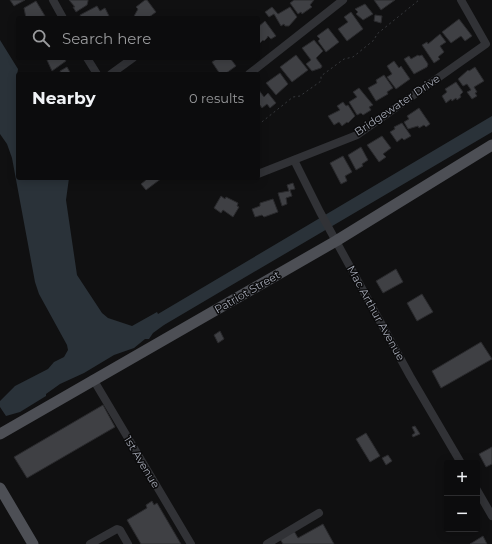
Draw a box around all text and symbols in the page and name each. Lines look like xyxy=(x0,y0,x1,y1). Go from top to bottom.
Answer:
search box xyxy=(16,16,260,60)
icon: search xyxy=(30,27,52,49)
text: Search here xyxy=(62,29,151,48)
street label: Bridgewater Drive xyxy=(352,71,443,139)
text: Nearby xyxy=(32,88,96,108)
text: 0 results xyxy=(189,90,244,106)
street label: Mac Arthur Avenue xyxy=(344,263,408,363)
street label: Patriot Street xyxy=(212,267,283,316)
street label: 1st Avenue xyxy=(121,433,163,491)
map controls xyxy=(444,460,480,532)
button: + xyxy=(444,460,480,496)
button: − xyxy=(444,496,480,532)

